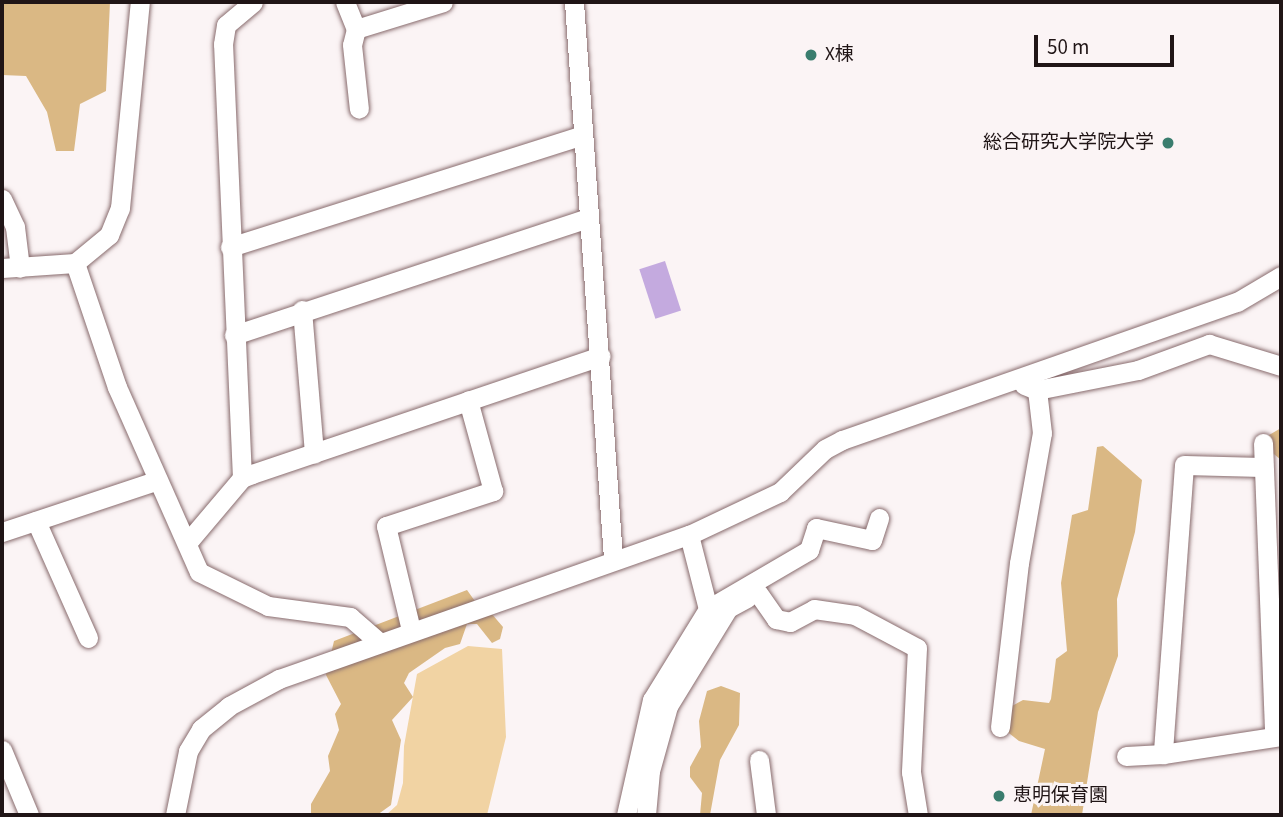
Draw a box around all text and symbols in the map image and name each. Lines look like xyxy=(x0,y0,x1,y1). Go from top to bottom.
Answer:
scale bar xyxy=(1038,21,1178,65)
text: 50 m xyxy=(1047,32,1089,62)
place label: X棟 xyxy=(825,44,854,66)
marker: X棟 xyxy=(803,47,819,63)
place label: 総合研究大学院大学 xyxy=(983,132,1154,154)
marker: 総合研究大学院大学 xyxy=(1160,135,1176,151)
place label: 恵明保育園 xyxy=(1013,785,1108,807)
marker: 恵明保育園 xyxy=(991,788,1007,804)

